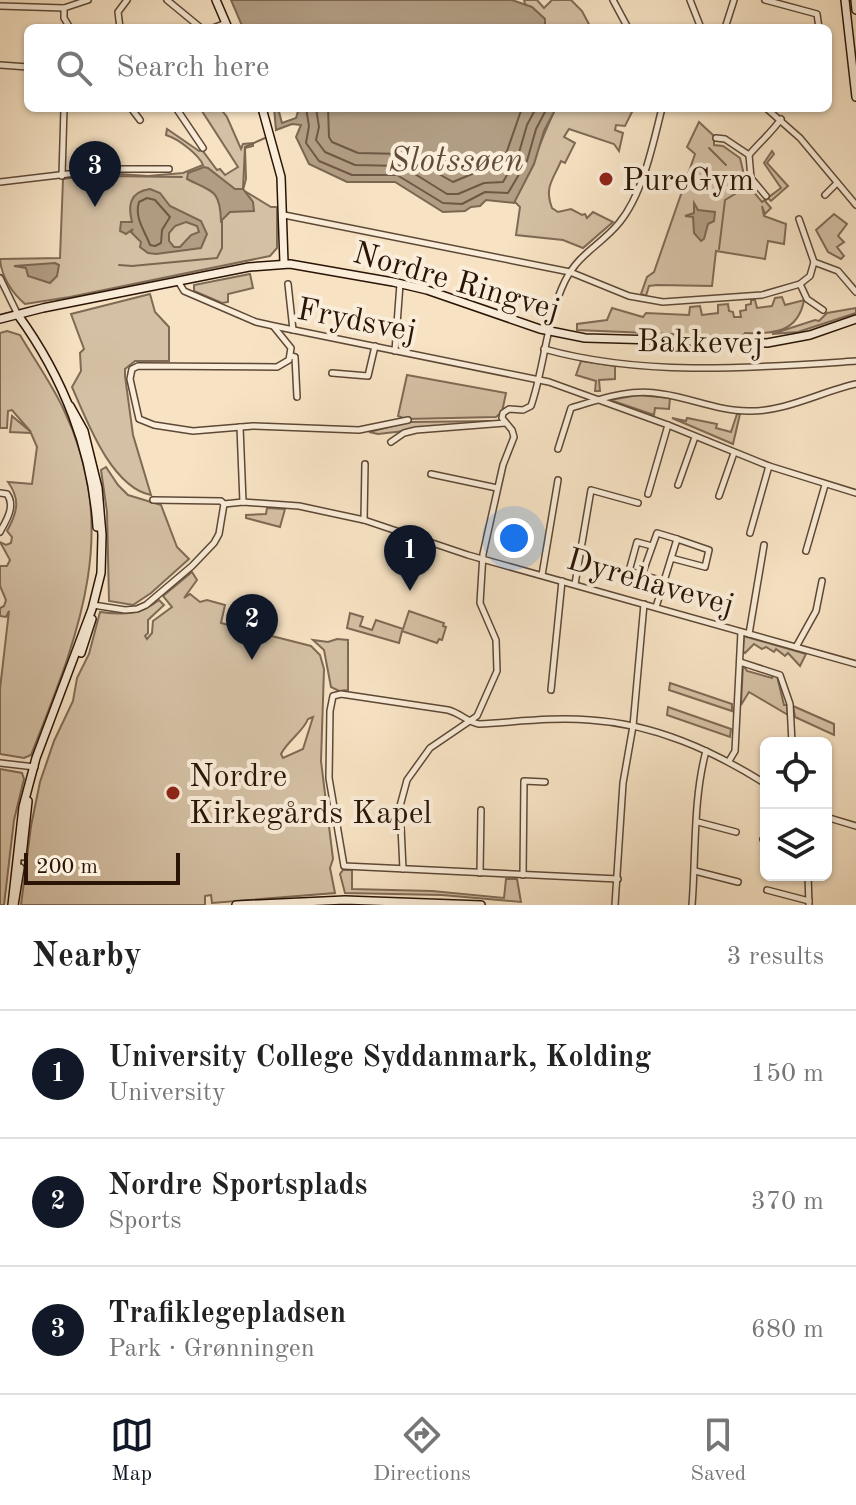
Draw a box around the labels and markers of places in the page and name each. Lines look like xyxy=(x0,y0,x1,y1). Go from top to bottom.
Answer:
pin: 3 xyxy=(69,141,121,207)
place label: PureGym xyxy=(622,166,754,198)
marker: PureGym xyxy=(597,170,615,188)
pin: 1 xyxy=(384,525,436,591)
pin: 2 xyxy=(226,594,278,660)
place label: Nordre Kirkegårds Kapel xyxy=(189,762,432,831)
marker: Nordre Kirkegårds Kapel xyxy=(164,784,182,802)

